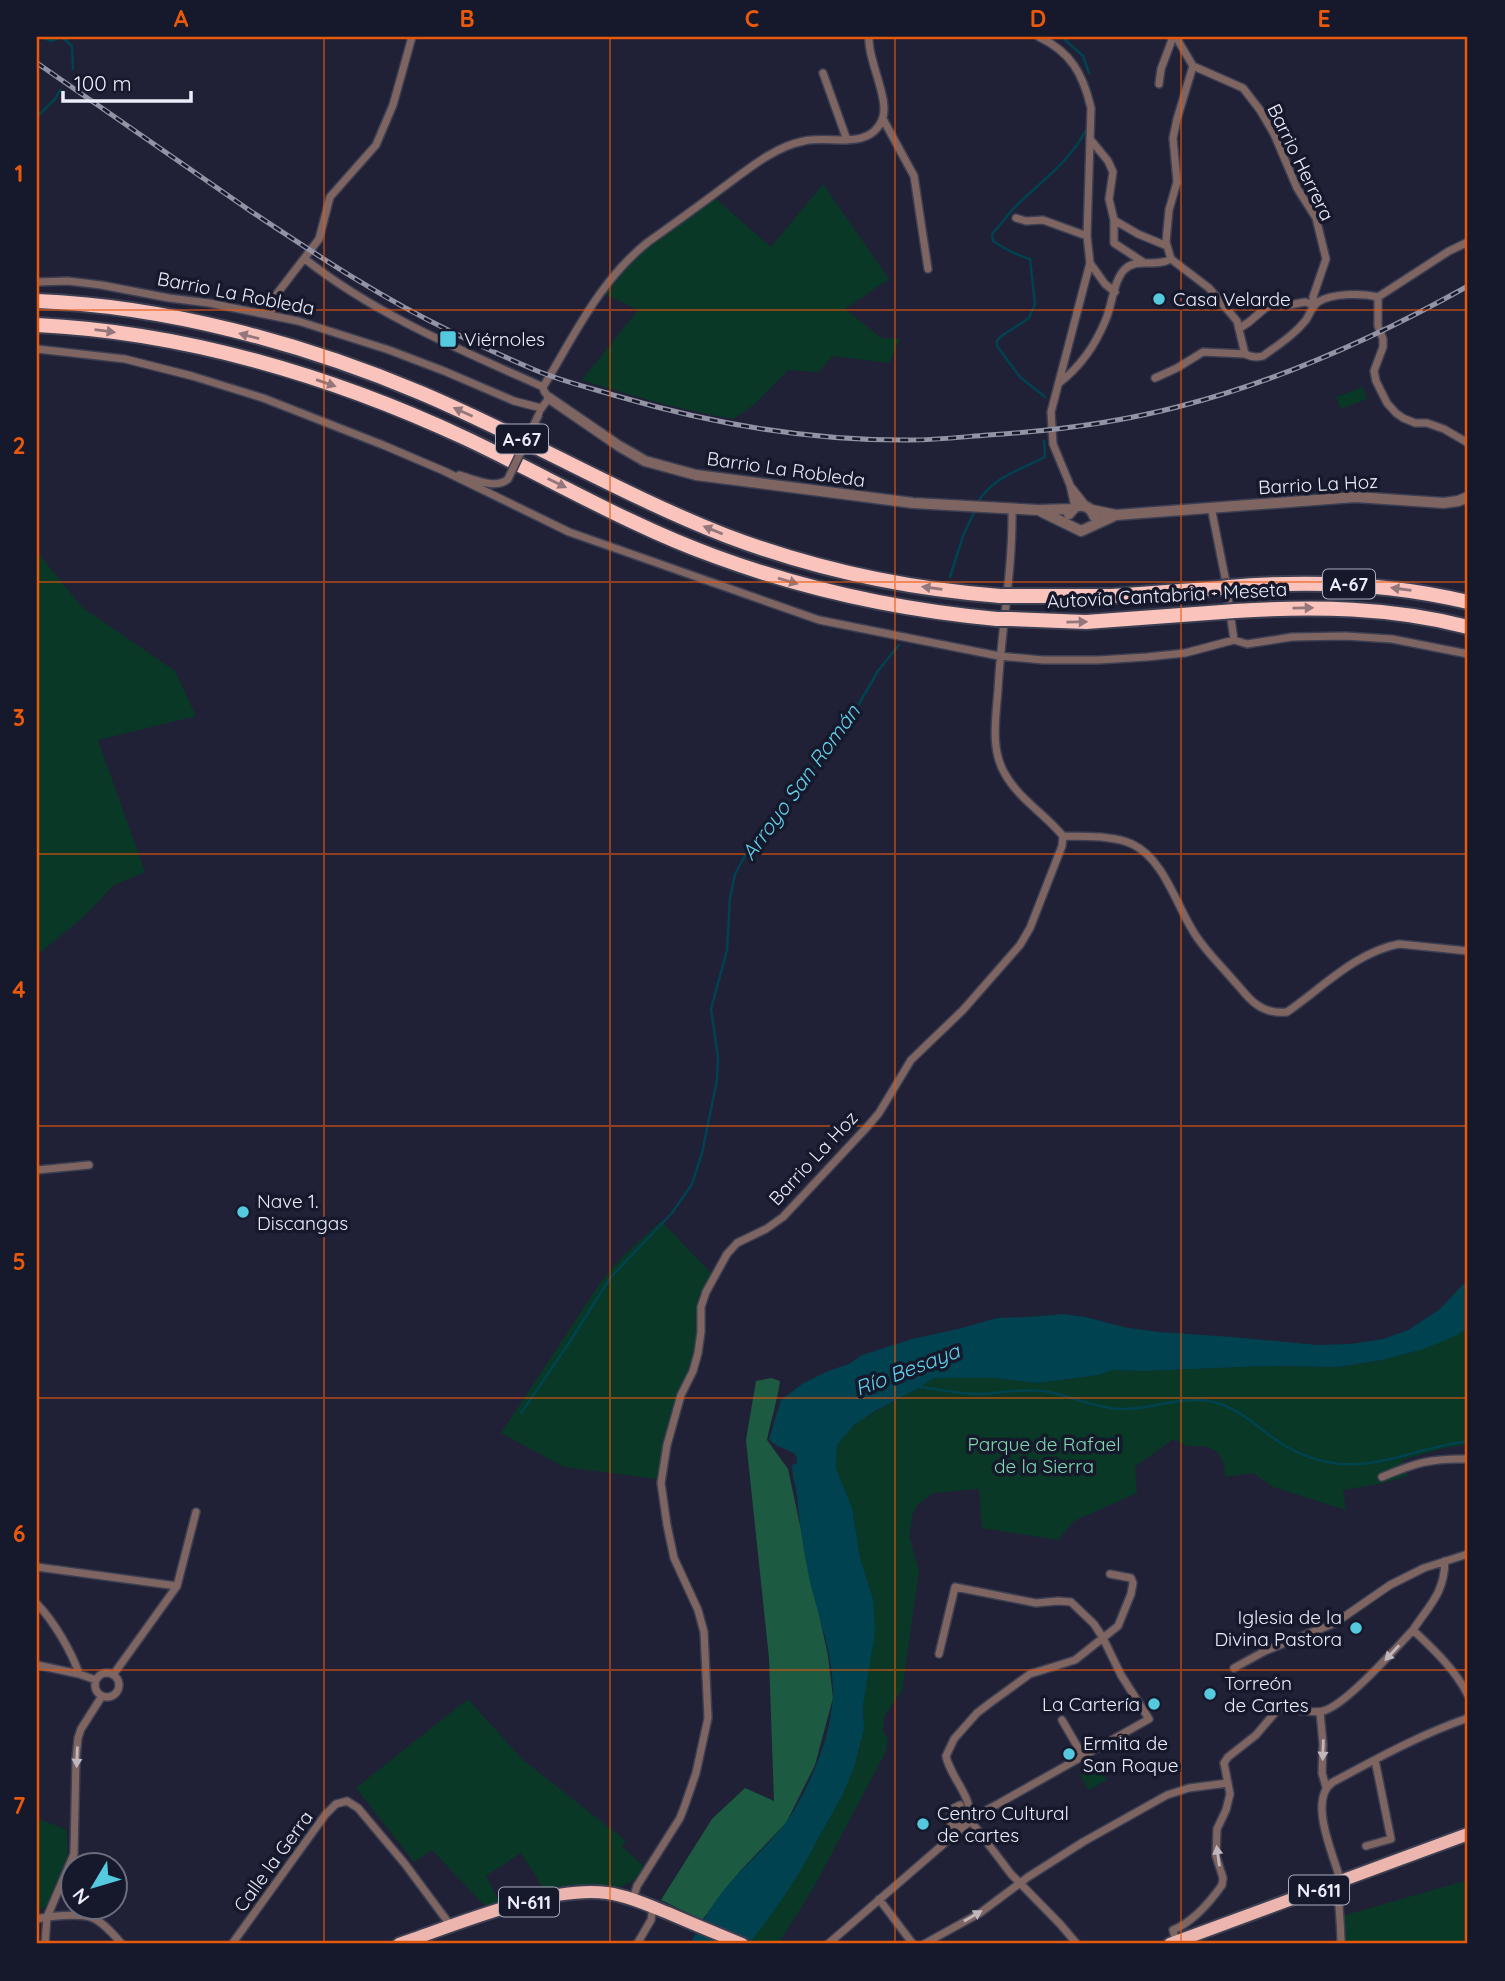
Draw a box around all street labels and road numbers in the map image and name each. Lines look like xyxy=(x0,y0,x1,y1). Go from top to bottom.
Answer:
street label: Barrio Herrera xyxy=(1262,100,1340,224)
street label: Barrio La Robleda xyxy=(155,266,317,320)
road number: A-67 xyxy=(496,424,548,454)
street label: Barrio La Robleda xyxy=(705,446,867,492)
street label: Barrio La Hoz xyxy=(1257,469,1379,499)
road number: A-67 xyxy=(1323,570,1375,598)
street label: Autovía Cantabria - Meseta xyxy=(1046,577,1288,613)
street label: Barrio La Hoz xyxy=(763,1106,863,1210)
street label: Calle la Gerra xyxy=(228,1806,318,1916)
road number: N-611 xyxy=(1289,1876,1349,1904)
road number: N-611 xyxy=(499,1888,559,1916)

